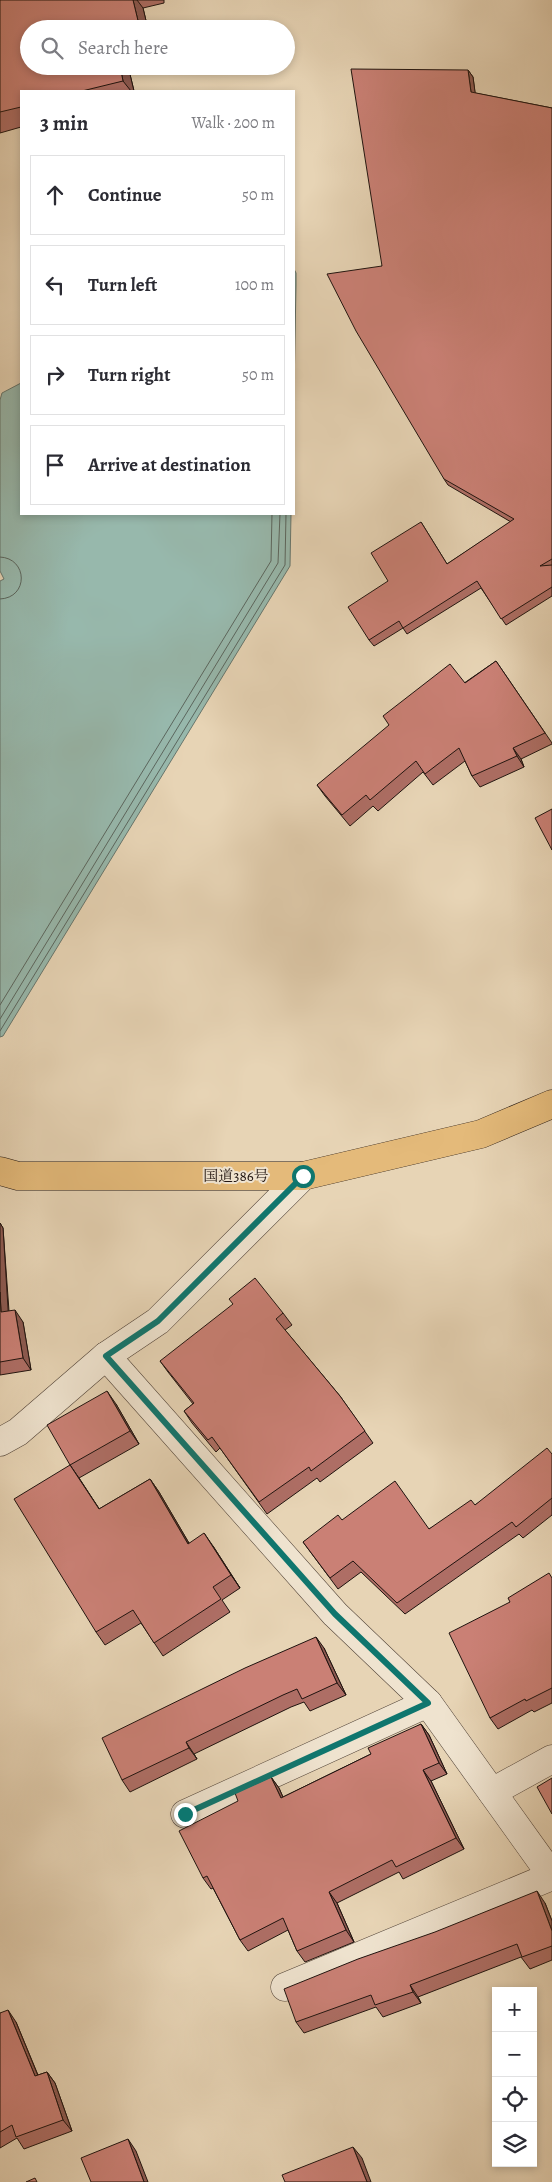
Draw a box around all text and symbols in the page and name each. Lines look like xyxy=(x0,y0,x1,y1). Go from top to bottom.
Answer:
search box xyxy=(20,20,295,75)
icon: search xyxy=(38,34,66,62)
text: Search here xyxy=(78,35,168,61)
text: 3 min xyxy=(40,109,88,137)
text: Walk · 200 m xyxy=(191,112,275,134)
icon: ahead xyxy=(41,181,69,209)
text: Continue xyxy=(88,182,162,208)
text: 50 m xyxy=(242,184,274,206)
icon: left xyxy=(41,271,69,299)
text: Turn left xyxy=(88,272,157,298)
text: 100 m xyxy=(235,274,274,296)
icon: right xyxy=(41,361,69,389)
text: Turn right xyxy=(88,362,170,388)
text: 50 m xyxy=(242,364,274,386)
icon: arrive xyxy=(41,451,69,479)
text: Arrive at destination xyxy=(88,452,251,478)
route start xyxy=(292,1165,315,1188)
street label: 国道386号 xyxy=(203,1166,269,1186)
route end xyxy=(174,1803,197,1826)
map controls xyxy=(492,1987,537,2167)
button: + xyxy=(492,1987,537,2032)
button: − xyxy=(492,2032,537,2077)
button: locate xyxy=(492,2077,537,2122)
button: layers xyxy=(492,2122,537,2167)

